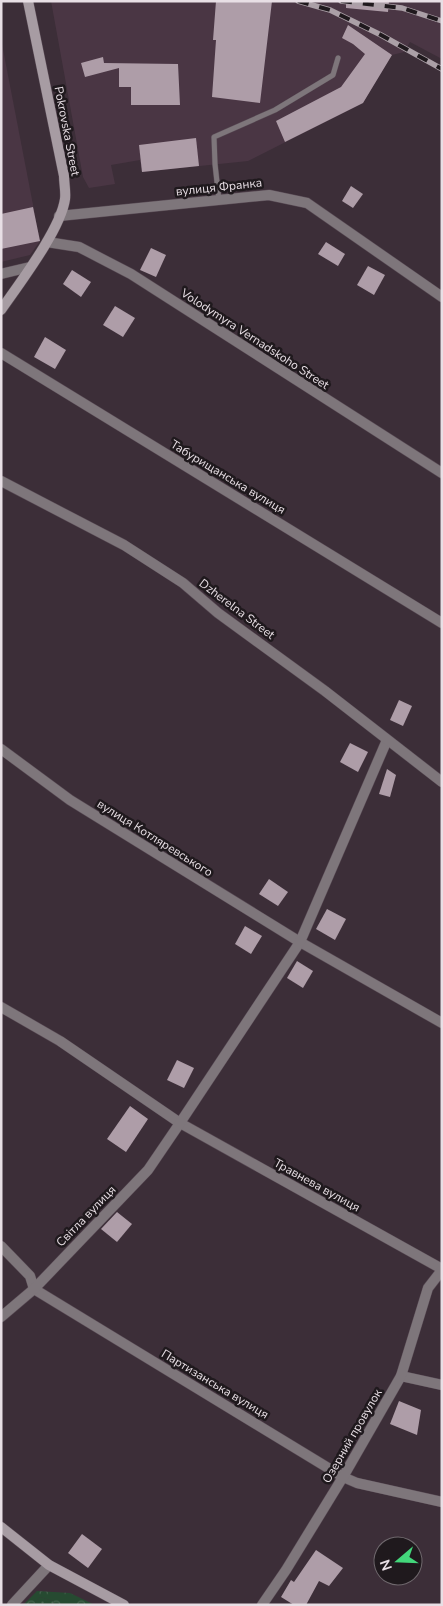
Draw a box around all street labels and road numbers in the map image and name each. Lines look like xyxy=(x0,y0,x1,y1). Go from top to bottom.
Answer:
street label: Pokrovska Street xyxy=(50,85,84,178)
street label: вулиця Франка xyxy=(175,175,263,199)
street label: Volodymyra Vernadskoho Street xyxy=(177,284,333,393)
street label: Табурищанська вулиця xyxy=(168,436,288,518)
street label: Dzherelna Street xyxy=(196,575,279,643)
street label: вулиця Котляревського xyxy=(94,796,216,880)
street label: Травнева вулиця xyxy=(271,1155,363,1215)
street label: Світла вулиця xyxy=(53,1182,119,1250)
street label: Партизанська вулиця xyxy=(158,1346,272,1422)
street label: Озерний провулок xyxy=(318,1385,386,1486)

